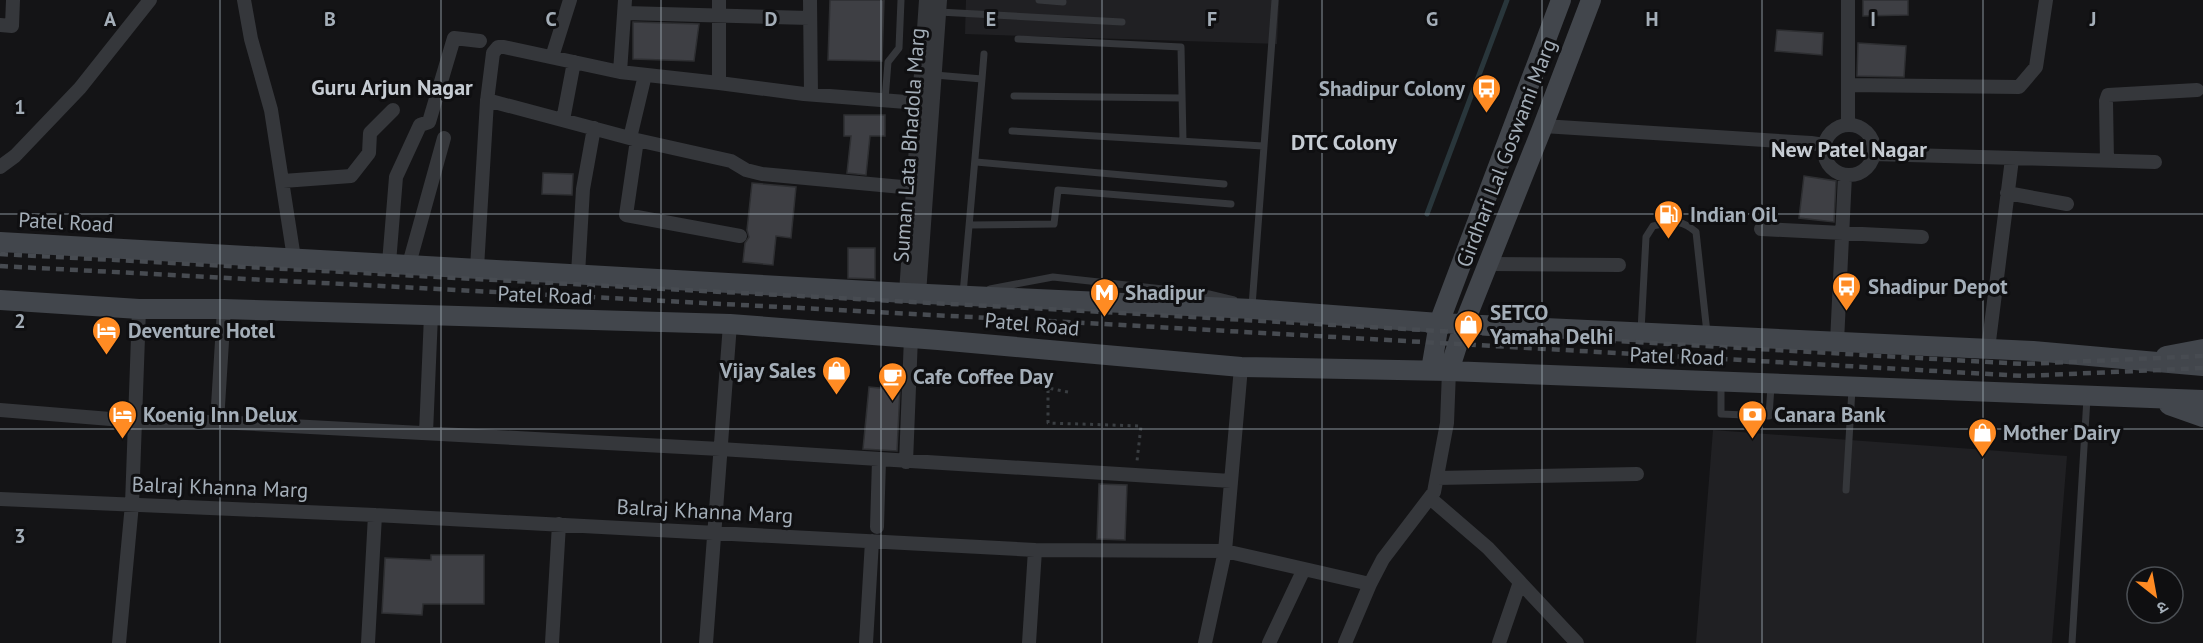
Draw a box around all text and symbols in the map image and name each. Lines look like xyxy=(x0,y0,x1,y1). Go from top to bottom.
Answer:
text: A xyxy=(104,6,117,32)
text: B xyxy=(324,6,336,32)
text: C xyxy=(545,6,557,32)
text: D xyxy=(765,6,778,32)
text: E xyxy=(986,6,996,32)
text: F xyxy=(1207,6,1217,32)
text: G xyxy=(1426,6,1438,32)
text: H xyxy=(1645,6,1659,32)
text: I xyxy=(1870,6,1876,32)
text: J xyxy=(2089,6,2096,32)
street label: Suman Lata Bhadola Marg xyxy=(887,27,931,263)
street label: Girdhari Lal Goswami Marg xyxy=(1450,35,1562,271)
bus stop icon: Shadipur Colony xyxy=(1470,72,1502,114)
district label: Guru Arjun Nagar xyxy=(311,73,473,101)
place label: Shadipur Colony xyxy=(1319,75,1466,102)
text: 1 xyxy=(14,94,26,120)
district label: DTC Colony xyxy=(1291,128,1397,156)
district label: New Patel Nagar xyxy=(1771,135,1927,163)
fuel station icon: Indian Oil xyxy=(1653,198,1685,240)
place label: Indian Oil xyxy=(1690,201,1778,228)
street label: Patel Road xyxy=(18,206,114,238)
bus stop icon: Shadipur Depot xyxy=(1831,270,1863,312)
place label: Shadipur Depot xyxy=(1868,273,2008,300)
metro station icon: Shadipur xyxy=(1088,276,1120,318)
place label: Shadipur xyxy=(1125,279,1206,306)
street label: Patel Road xyxy=(497,280,593,310)
place label: SETCO Yamaha Delhi xyxy=(1489,299,1613,350)
street label: Patel Road xyxy=(983,306,1081,342)
text: 2 xyxy=(14,308,26,334)
shop icon: SETCO Yamaha Delhi xyxy=(1453,308,1485,350)
hotel icon: Deventure Hotel xyxy=(91,314,123,356)
place label: Deventure Hotel xyxy=(128,317,276,344)
street label: Patel Road xyxy=(1629,341,1725,371)
shop icon: Vijay Sales xyxy=(821,354,853,396)
place label: Vijay Sales xyxy=(719,357,816,384)
cafe icon: Cafe Coffee Day xyxy=(876,360,908,402)
place label: Cafe Coffee Day xyxy=(913,363,1054,390)
hotel icon: Koenig Inn Delux xyxy=(106,398,138,440)
bank icon: Canara Bank xyxy=(1737,398,1769,440)
place label: Koenig Inn Delux xyxy=(143,401,298,428)
place label: Canara Bank xyxy=(1774,401,1886,428)
shop icon: Mother Dairy xyxy=(1966,416,1998,458)
place label: Mother Dairy xyxy=(2003,419,2121,446)
street label: Balraj Khanna Marg xyxy=(131,470,309,504)
street label: Balraj Khanna Marg xyxy=(616,493,794,529)
text: 3 xyxy=(14,523,26,549)
north arrow xyxy=(2125,565,2185,625)
text: उ xyxy=(2153,597,2172,619)

